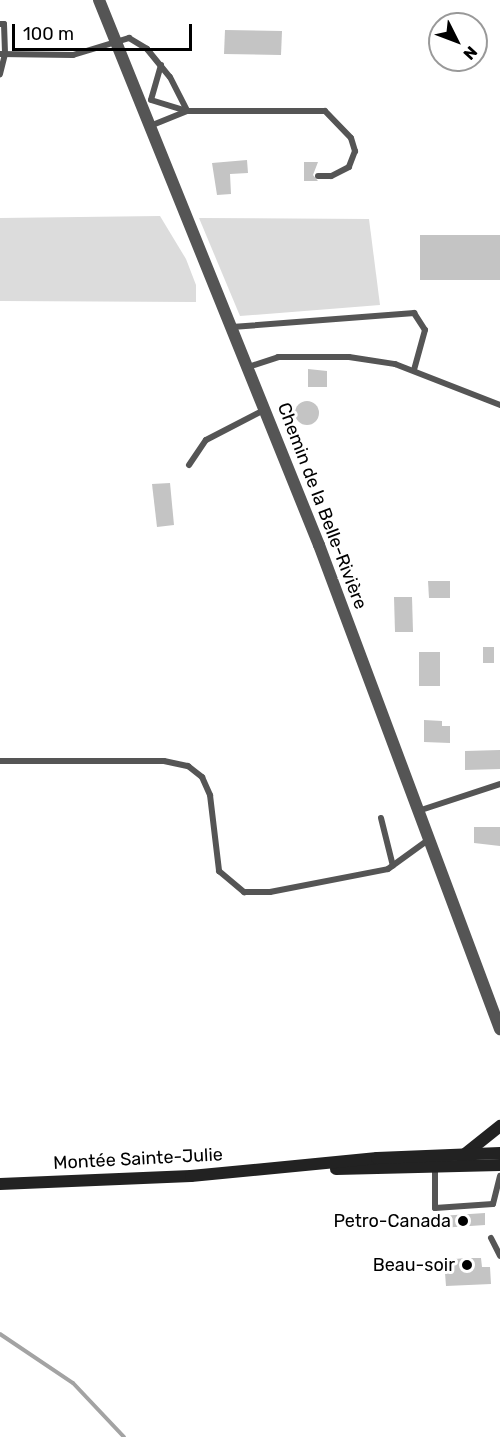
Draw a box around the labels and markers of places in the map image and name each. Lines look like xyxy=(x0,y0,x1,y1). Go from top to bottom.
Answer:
place label: Petro-Canada xyxy=(333,1210,451,1232)
marker: Petro-Canada xyxy=(456,1214,470,1228)
place label: Beau-soir xyxy=(373,1254,455,1276)
marker: Beau-soir xyxy=(460,1258,474,1272)

